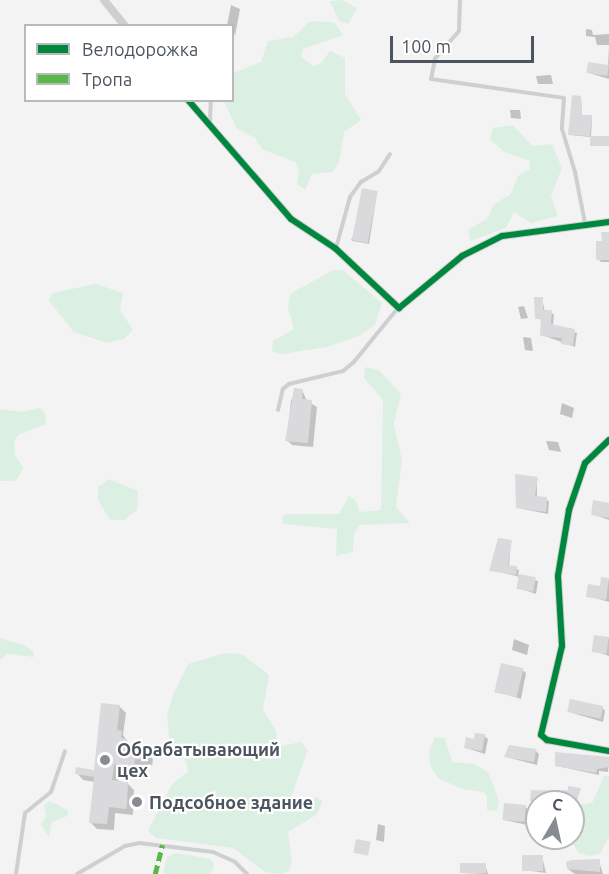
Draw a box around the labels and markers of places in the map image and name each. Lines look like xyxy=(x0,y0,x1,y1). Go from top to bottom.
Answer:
place label: Обрабатывающий цех xyxy=(117,739,280,782)
marker: Обрабатывающий цех xyxy=(98,753,112,767)
place label: Подсобное здание xyxy=(149,791,313,813)
marker: Подсобное здание xyxy=(130,795,144,809)

